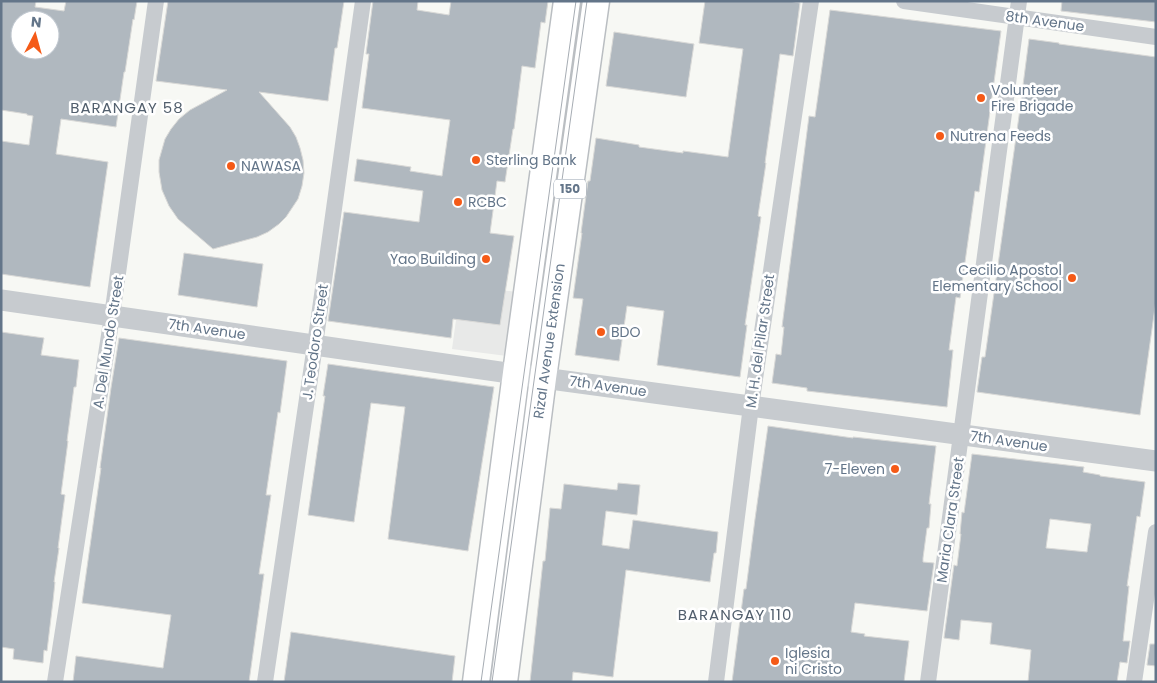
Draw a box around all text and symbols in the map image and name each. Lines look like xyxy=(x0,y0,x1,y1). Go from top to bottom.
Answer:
street label: 8th Avenue xyxy=(1004,6,1086,36)
north arrow xyxy=(10,10,60,60)
text: N xyxy=(30,12,43,33)
place label: Volunteer Fire Brigade xyxy=(991,80,1074,116)
marker: Volunteer Fire Brigade xyxy=(975,92,987,104)
district label: BARANGAY 58 xyxy=(70,97,184,118)
place label: Nutrena Feeds xyxy=(950,126,1051,146)
marker: Nutrena Feeds xyxy=(934,130,946,142)
place label: Sterling Bank xyxy=(486,150,577,170)
marker: Sterling Bank xyxy=(470,154,482,166)
place label: NAWASA xyxy=(241,156,301,176)
marker: NAWASA xyxy=(225,160,237,172)
road number: 150 xyxy=(554,180,586,198)
place label: RCBC xyxy=(468,192,507,212)
marker: RCBC xyxy=(452,196,464,208)
place label: Yao Building xyxy=(390,249,476,269)
marker: Yao Building xyxy=(480,253,492,265)
place label: Cecilio Apostol Elementary School xyxy=(932,260,1062,296)
street label: Rizal Avenue Extension xyxy=(528,262,570,420)
marker: Cecilio Apostol Elementary School xyxy=(1066,272,1078,284)
street label: M. H. del Pilar Street xyxy=(741,273,779,409)
street label: A. Del Mundo Street xyxy=(88,274,128,410)
street label: J. Teodoro Street xyxy=(297,283,333,401)
street label: 7th Avenue xyxy=(167,314,247,344)
place label: BDO xyxy=(611,322,640,342)
marker: BDO xyxy=(595,326,607,338)
street label: 7th Avenue xyxy=(568,371,648,401)
street label: 7th Avenue xyxy=(969,426,1049,456)
street label: Maria Clara Street xyxy=(931,456,969,584)
place label: 7-Eleven xyxy=(825,459,885,479)
marker: 7-Eleven xyxy=(889,463,901,475)
district label: BARANGAY 110 xyxy=(678,604,792,625)
place label: Iglesia ni Cristo xyxy=(785,643,842,679)
marker: Iglesia ni Cristo xyxy=(769,655,781,667)

